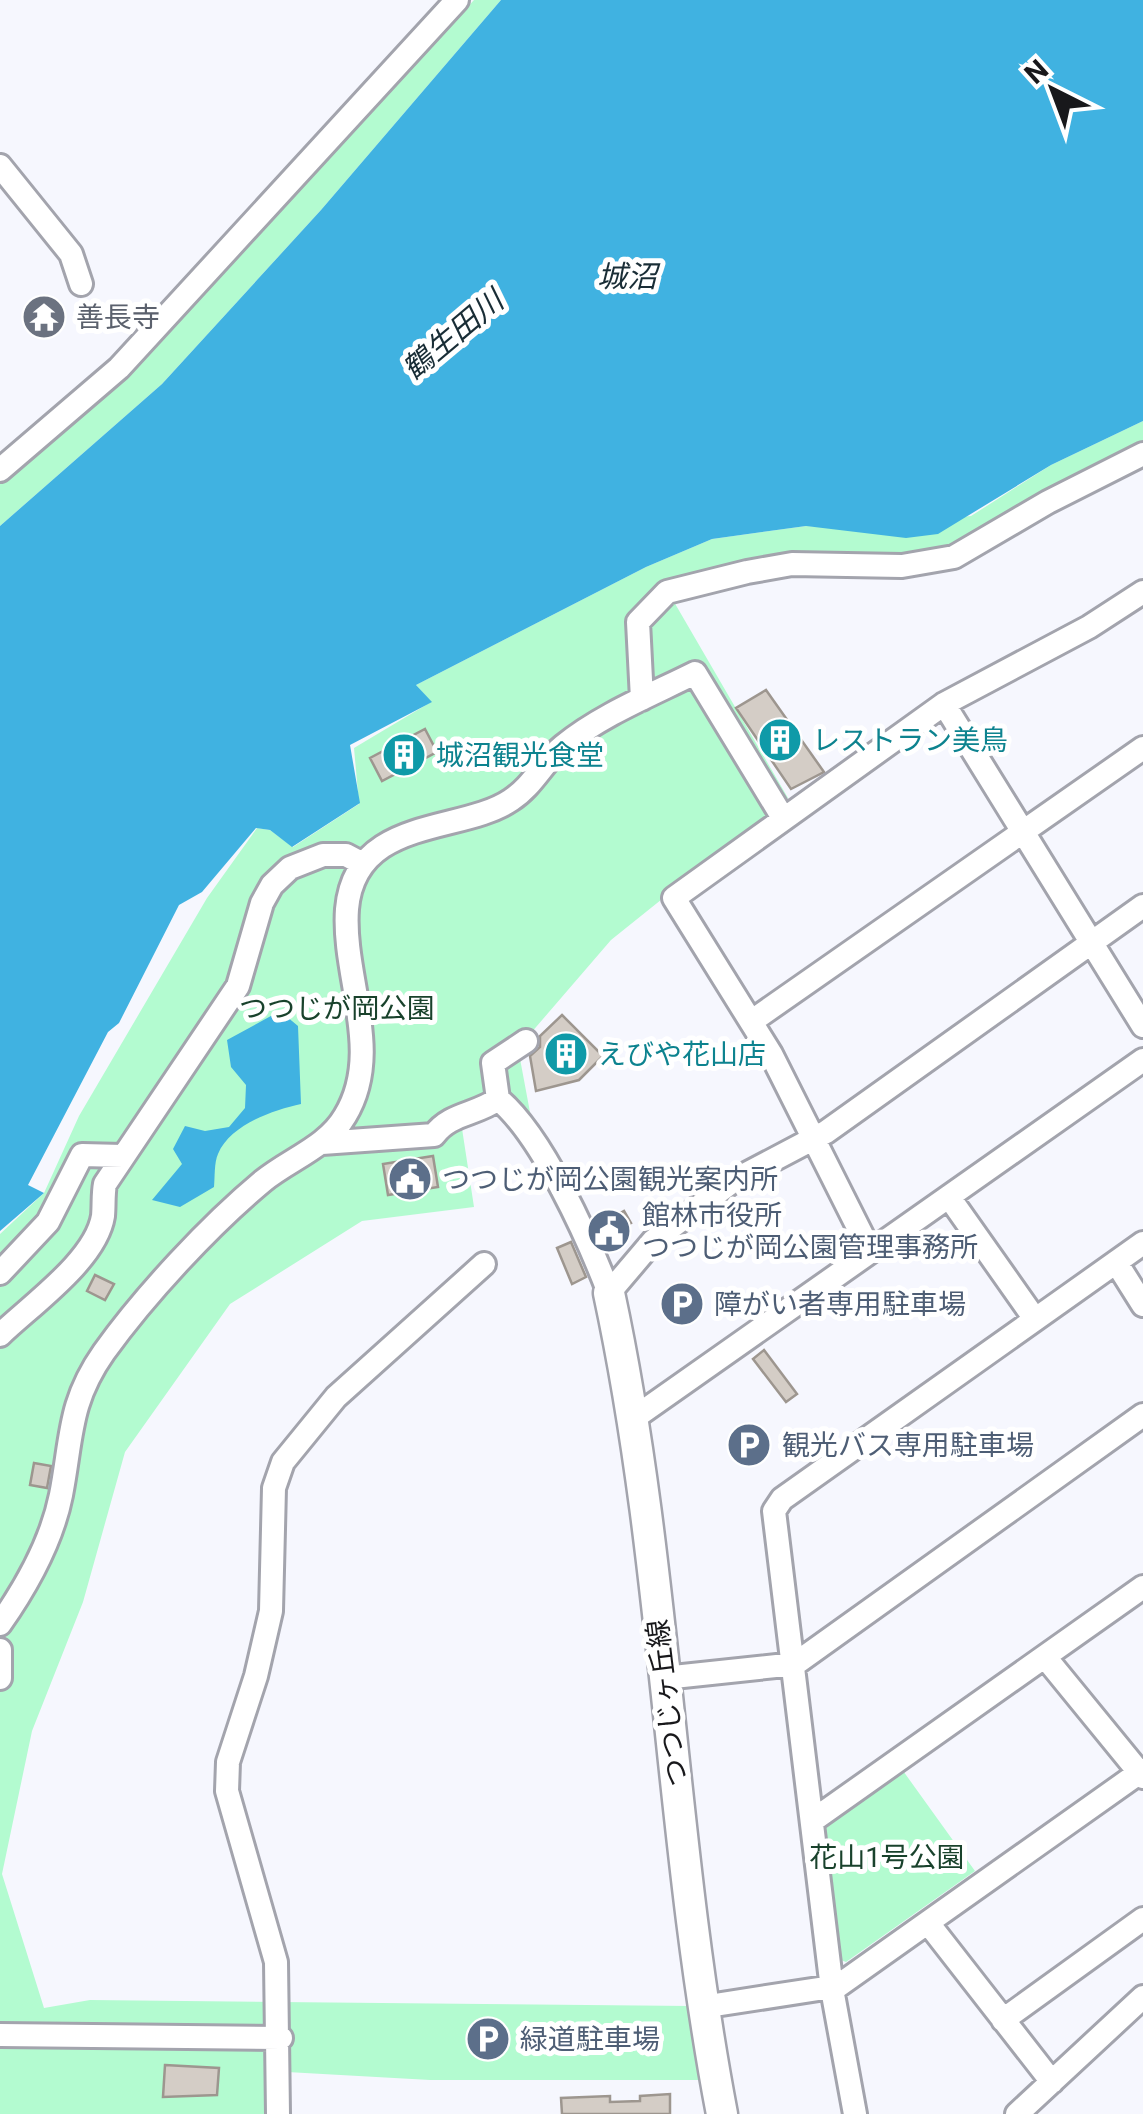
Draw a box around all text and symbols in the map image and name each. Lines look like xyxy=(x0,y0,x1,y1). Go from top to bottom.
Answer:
north arrow xyxy=(1003,40,1103,140)
text: N xyxy=(1018,53,1055,91)
water label: 城沼 xyxy=(597,259,661,294)
water label: 鶴生田川 xyxy=(395,281,512,387)
temple icon: 善長寺 xyxy=(21,294,67,340)
place label: 善長寺 xyxy=(76,301,160,334)
building icon: レストラン美鳥 xyxy=(757,717,803,763)
place label: レストラン美鳥 xyxy=(812,724,1008,757)
building icon: 城沼観光食堂 xyxy=(381,732,427,778)
place label: 城沼観光食堂 xyxy=(436,739,604,772)
park label: つつじが岡公園 xyxy=(239,992,435,1025)
building icon: えびや花山店 xyxy=(543,1031,589,1077)
place label: えびや花山店 xyxy=(598,1038,766,1071)
public building icon: つつじが岡公園観光案内所 xyxy=(387,1156,433,1202)
place label: つつじが岡公園観光案内所 xyxy=(442,1163,778,1196)
place label: 館林市役所 つつじが岡公園管理事務所 xyxy=(642,1199,978,1264)
public building icon: 館林市役所 つつじが岡公園管理事務所 xyxy=(586,1208,632,1254)
parking icon: 障がい者専用駐車場 xyxy=(659,1281,705,1327)
place label: 障がい者専用駐車場 xyxy=(714,1288,966,1321)
parking icon: 観光バス専用駐車場 xyxy=(726,1422,772,1468)
place label: 観光バス専用駐車場 xyxy=(782,1429,1034,1462)
street label: つつじヶ丘線 xyxy=(641,1618,694,1788)
park label: 花山1号公園 xyxy=(809,1841,965,1874)
parking icon: 緑道駐車場 xyxy=(465,2016,511,2062)
place label: 緑道駐車場 xyxy=(520,2023,660,2056)

